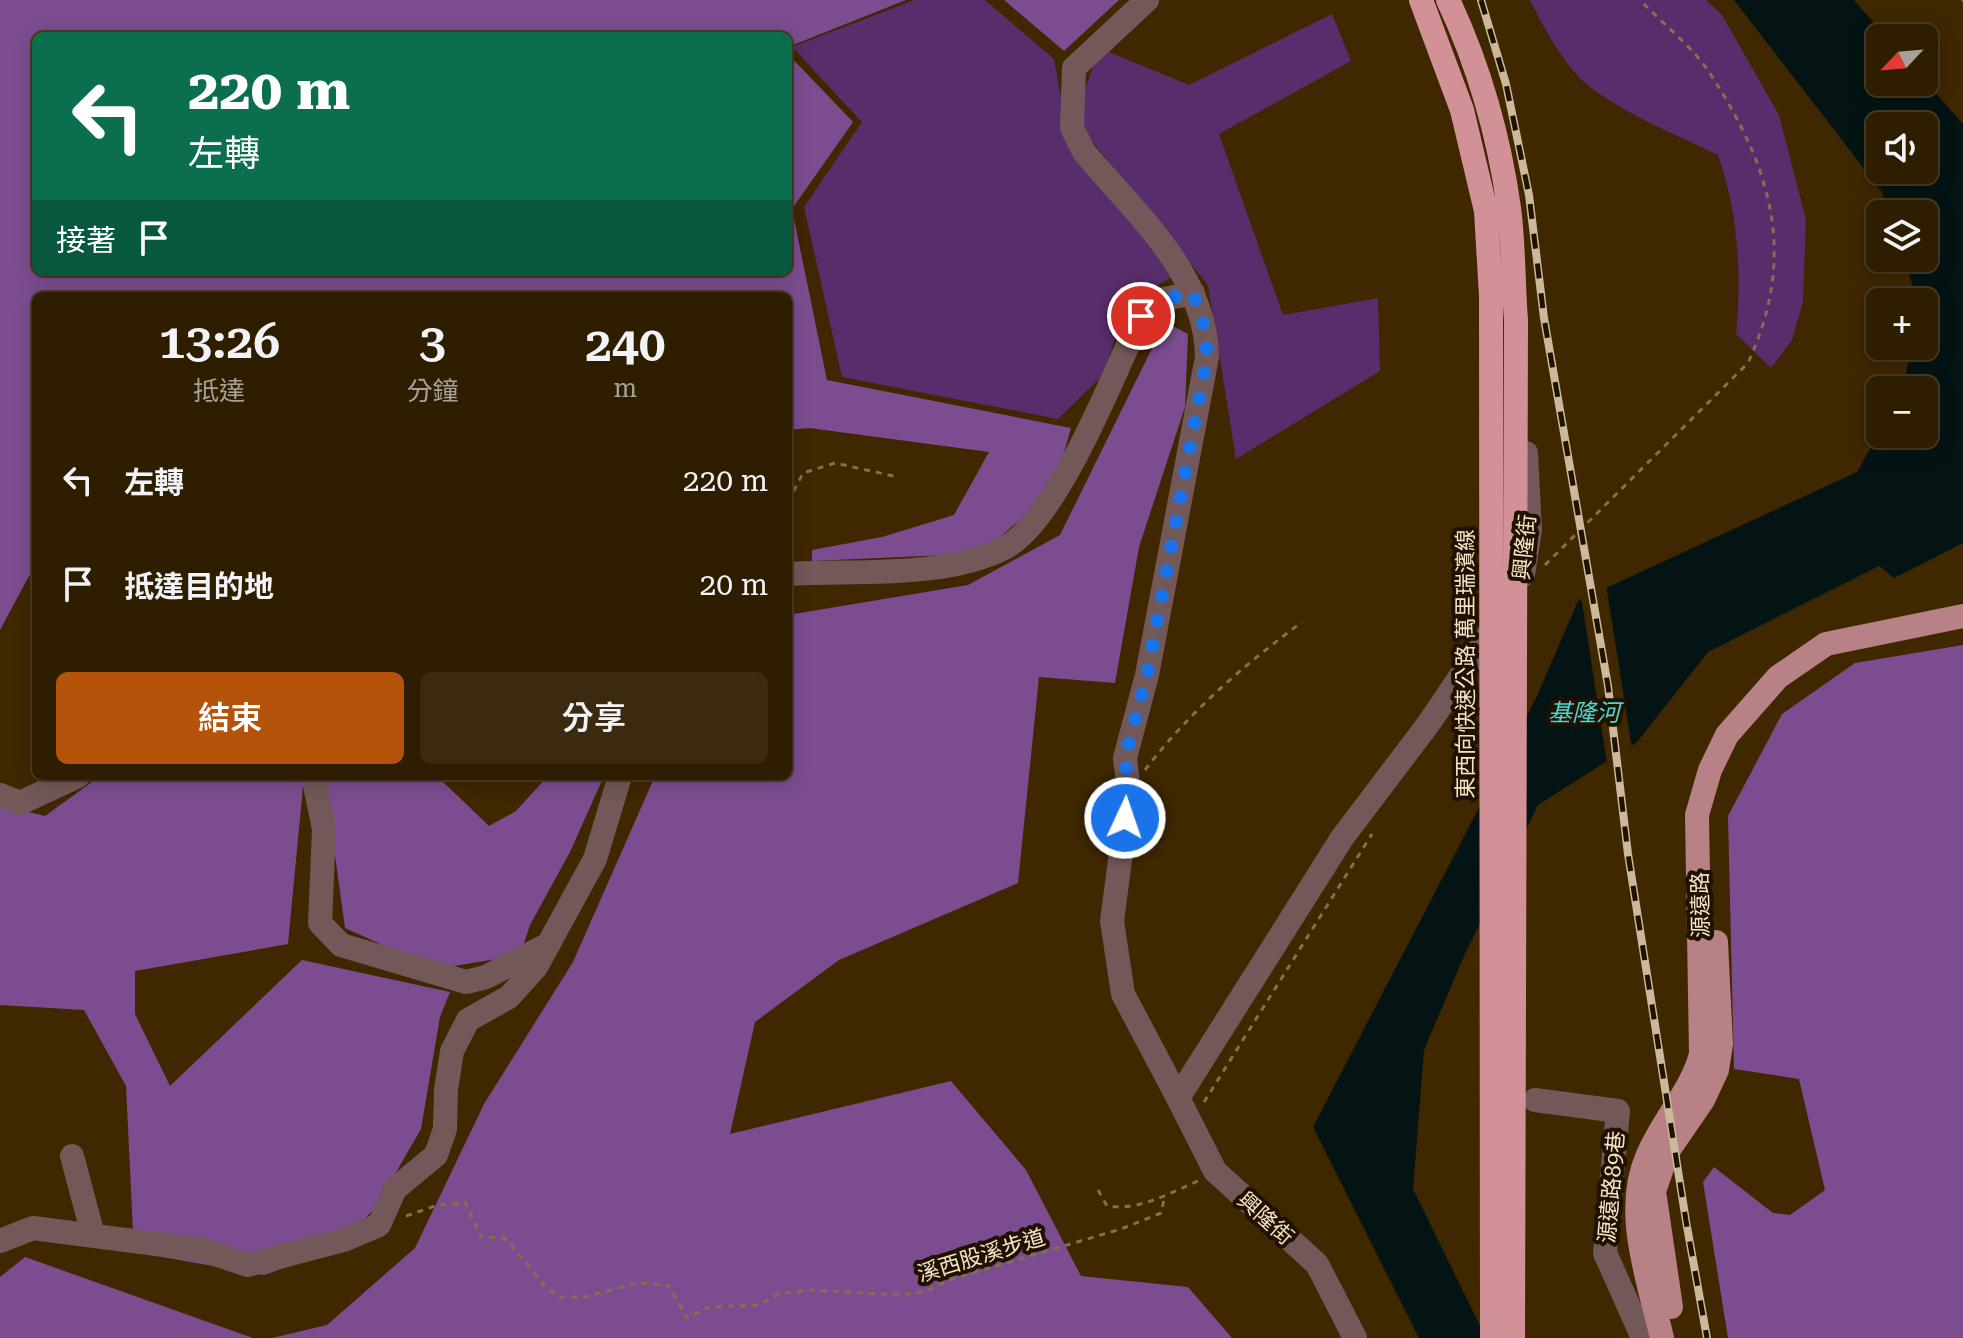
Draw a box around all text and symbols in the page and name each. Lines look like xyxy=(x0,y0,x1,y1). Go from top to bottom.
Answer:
north arrow xyxy=(1866,24,1938,96)
map controls xyxy=(1866,24,1938,448)
text: 220 m xyxy=(188,57,350,123)
icon: left xyxy=(56,64,160,168)
button: sound xyxy=(1866,112,1938,184)
text: 左轉 xyxy=(188,133,260,175)
button: layers xyxy=(1866,200,1938,272)
icon: arrive xyxy=(132,216,176,260)
text: 接著 xyxy=(56,223,116,258)
pin xyxy=(1107,282,1175,350)
button: + xyxy=(1866,288,1938,360)
icon: arrive xyxy=(1119,294,1163,338)
text: 13:26 xyxy=(158,314,280,370)
text: 3 xyxy=(419,314,446,370)
text: 240 xyxy=(585,317,666,373)
text: m xyxy=(613,373,637,403)
text: 抵達 xyxy=(193,376,245,406)
text: 分鐘 xyxy=(407,376,459,406)
button: − xyxy=(1866,376,1938,448)
icon: left xyxy=(56,458,100,502)
text: 220 m xyxy=(683,463,768,498)
text: 左轉 xyxy=(124,465,184,500)
street label: 興隆街 xyxy=(1509,513,1540,581)
street label: 東西向快速公路 萬里瑞濱線 xyxy=(1453,529,1478,799)
icon: arrive xyxy=(56,562,100,606)
text: 20 m xyxy=(699,567,768,602)
text: 抵達目的地 xyxy=(124,569,274,604)
button: 結束 xyxy=(56,672,404,764)
button: 分享 xyxy=(420,672,768,764)
water label: 基隆河 xyxy=(1548,699,1624,727)
position arrow xyxy=(1083,776,1167,860)
street label: 源遠路 xyxy=(1687,872,1714,938)
street label: 源遠路89巷 xyxy=(1594,1130,1629,1244)
street label: 興隆街 xyxy=(1233,1187,1299,1250)
street label: 溪西股溪步道 xyxy=(914,1224,1048,1287)

